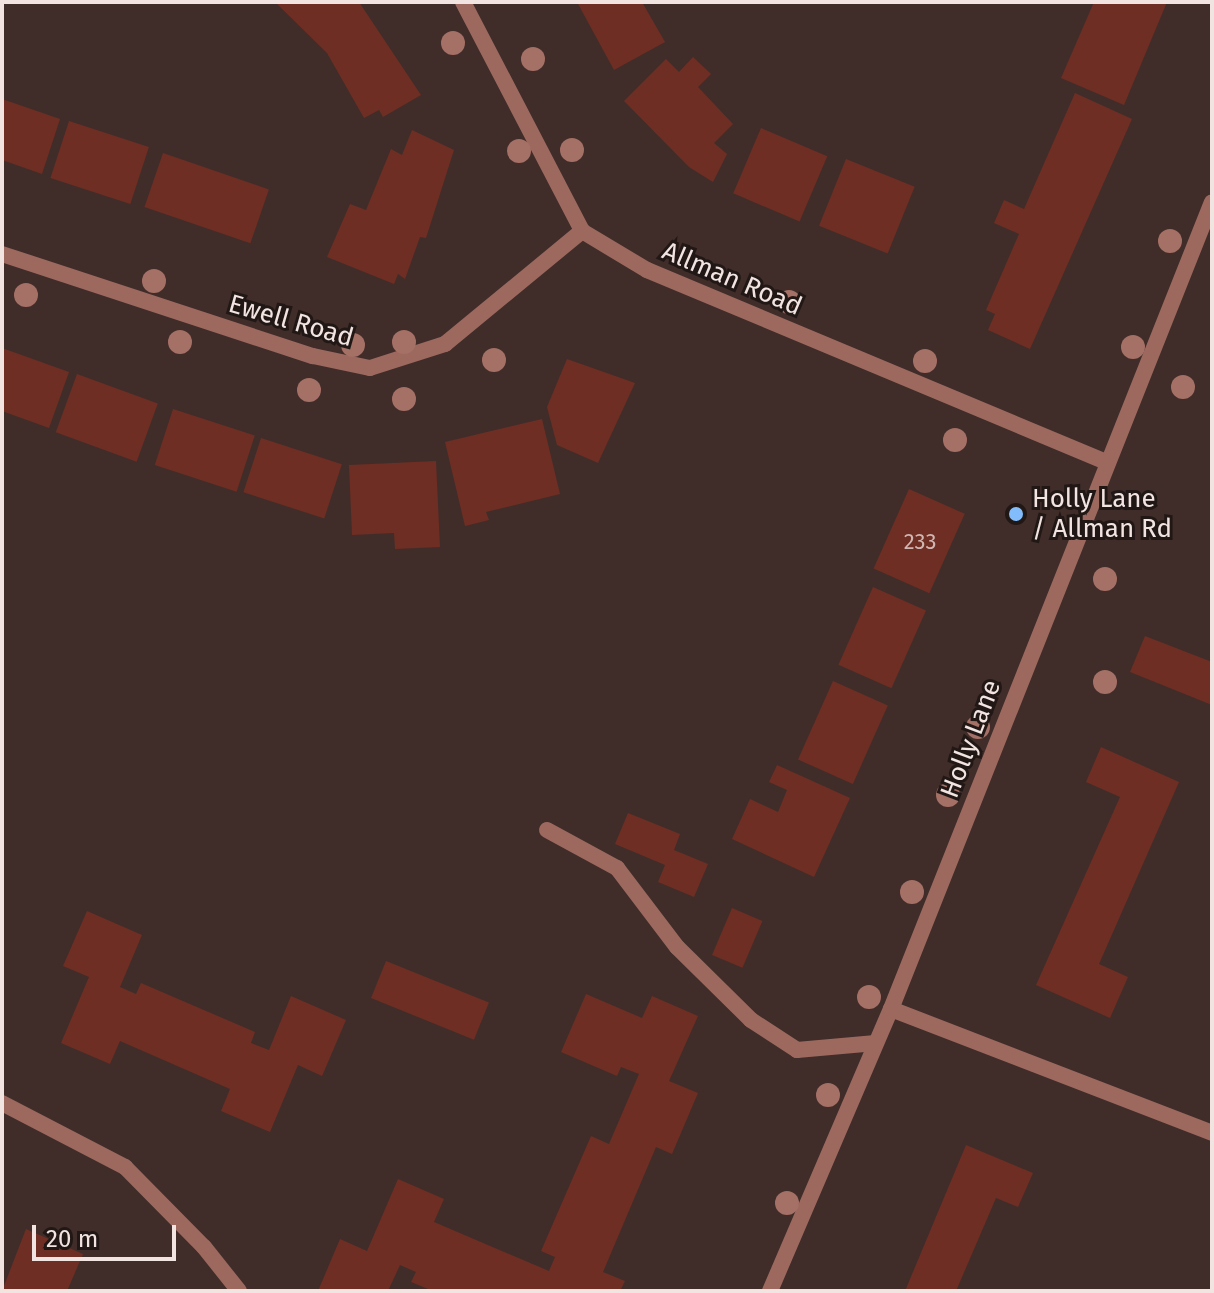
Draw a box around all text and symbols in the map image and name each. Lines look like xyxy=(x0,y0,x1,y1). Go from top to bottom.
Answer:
street label: Allman Road xyxy=(657,236,807,322)
street label: Ewell Road xyxy=(225,288,357,354)
place label: Holly Lane / Allman Rd xyxy=(1032,483,1172,544)
marker: Holly Lane / Allman Rd xyxy=(1007,505,1025,523)
house number: 233 xyxy=(904,529,936,555)
street label: Holly Lane xyxy=(934,676,1008,802)
scale bar xyxy=(36,1209,180,1259)
text: 20 m xyxy=(46,1225,98,1253)

